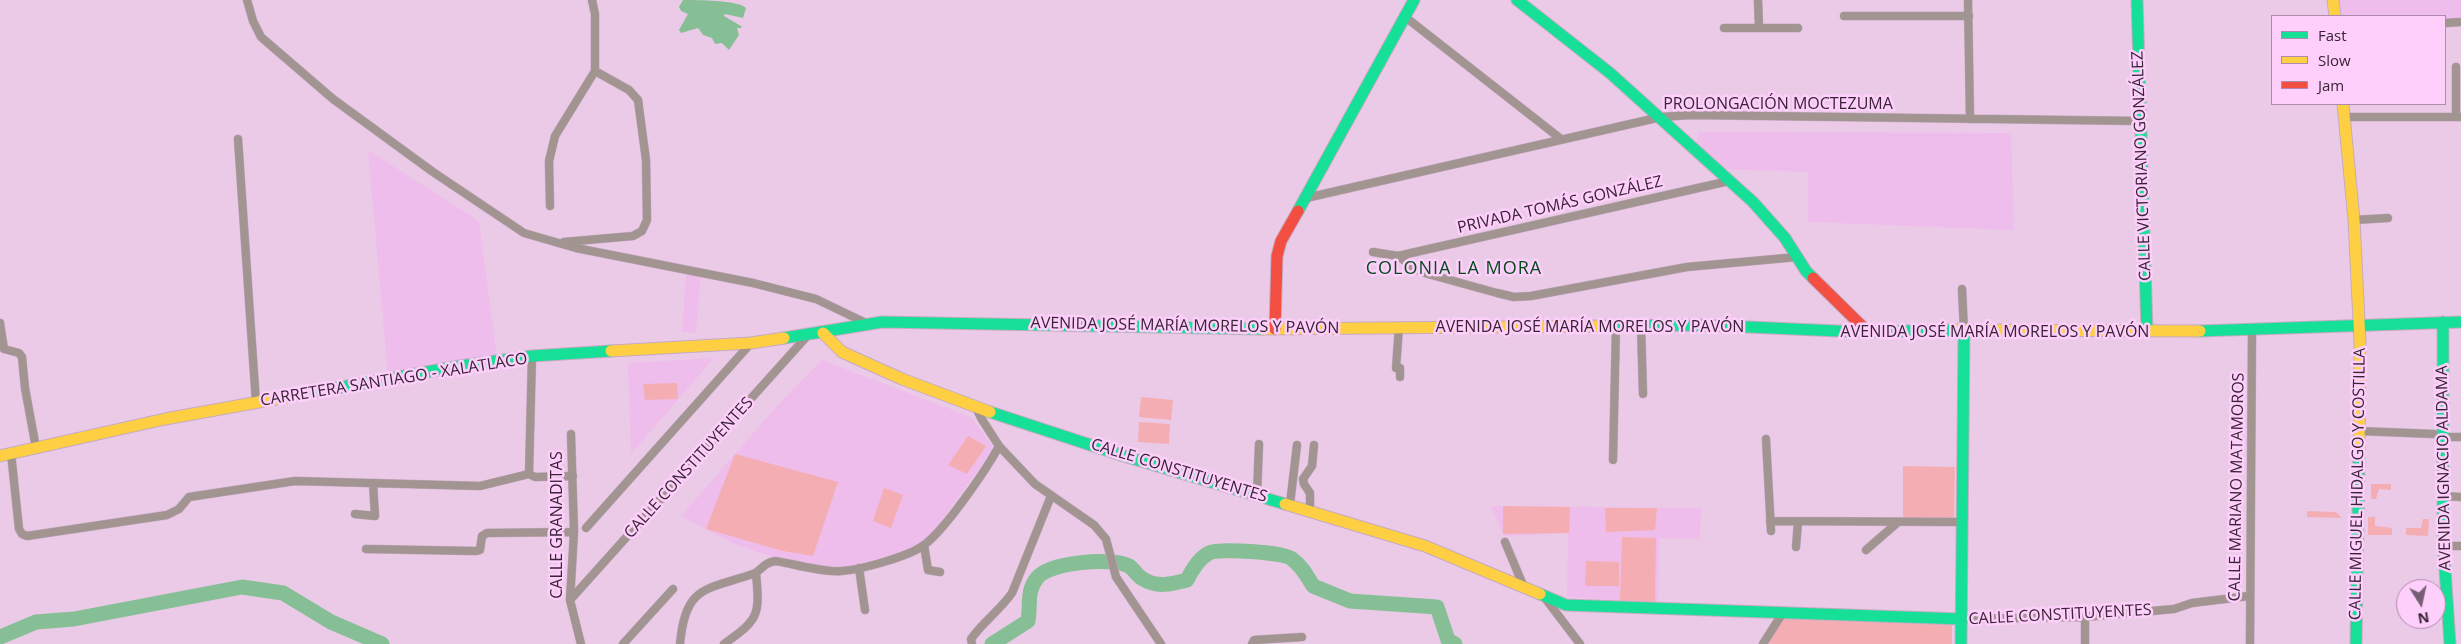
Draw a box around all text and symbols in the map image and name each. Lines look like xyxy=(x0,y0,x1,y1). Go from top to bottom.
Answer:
legend xyxy=(2271,15,2446,105)
text: Fast xyxy=(2318,25,2347,45)
text: Slow xyxy=(2318,50,2351,70)
street label: CALLE VICTORIANO GONZÁLEZ xyxy=(2128,51,2156,281)
text: Jam xyxy=(2318,75,2344,95)
street label: PROLONGACIÓN MOCTEZUMA xyxy=(1663,94,1893,114)
street label: PRIVADA TOMÁS GONZÁLEZ xyxy=(1456,172,1664,238)
district label: COLONIA LA MORA xyxy=(1364,258,1544,280)
street label: AVENIDA JOSÉ MARÍA MORELOS Y PAVÓN xyxy=(1030,314,1340,338)
street label: AVENIDA JOSÉ MARÍA MORELOS Y PAVÓN xyxy=(1436,317,1744,337)
street label: AVENIDA JOSÉ MARÍA MORELOS Y PAVÓN xyxy=(1841,322,2149,342)
street label: CALLE MIGUEL HIDALGO Y COSTILLA xyxy=(2346,348,2370,620)
street label: CARRETERA SANTIAGO - XALATLACO xyxy=(259,349,529,411)
street label: AVENIDA IGNACIO ALDAMA xyxy=(2433,365,2455,571)
street label: CALLE MARIANO MATAMOROS xyxy=(2225,372,2249,602)
street label: CALLE CONSTITUYENTES xyxy=(621,393,757,543)
street label: CALLE CONSTITUYENTES xyxy=(1088,435,1270,507)
street label: CALLE GRANADITAS xyxy=(547,451,567,599)
north arrow xyxy=(2396,579,2446,629)
street label: CALLE CONSTITUYENTES xyxy=(1968,601,2152,629)
text: N xyxy=(2416,608,2431,629)

